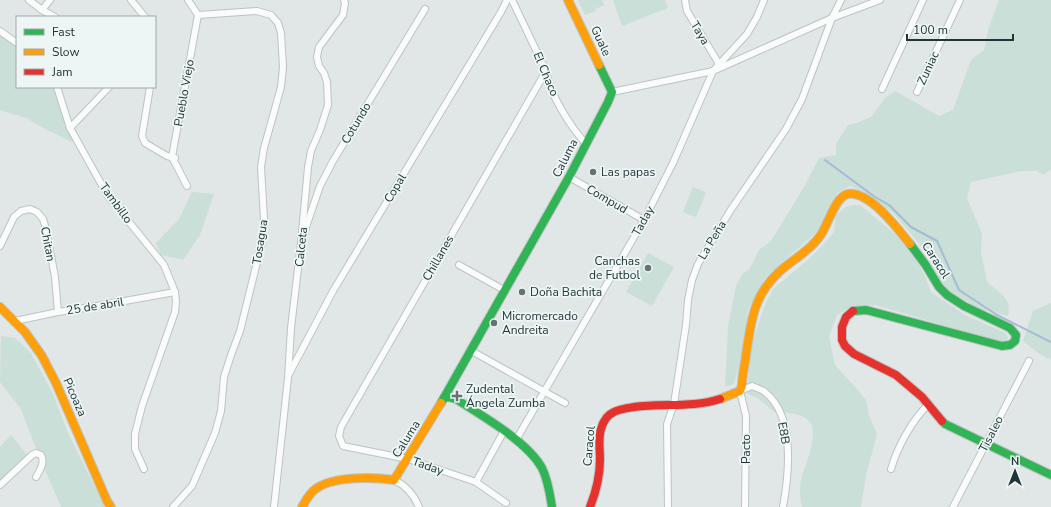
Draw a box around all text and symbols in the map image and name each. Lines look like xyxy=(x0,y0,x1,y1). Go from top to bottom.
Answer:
legend xyxy=(16,16,156,88)
scale bar xyxy=(907,16,1013,42)
street label: Taya xyxy=(687,18,713,48)
text: 100 m xyxy=(913,22,948,38)
street label: Guale xyxy=(587,23,615,59)
text: Fast xyxy=(52,24,75,40)
text: Slow xyxy=(52,44,80,60)
street label: Zuniac xyxy=(913,48,943,87)
street label: El Chaco xyxy=(529,49,563,99)
street label: Pueblo Viejo xyxy=(170,58,198,128)
text: Jam xyxy=(51,64,73,80)
street label: Cotundo xyxy=(337,99,375,147)
street label: Caluma xyxy=(549,136,581,180)
place label: Las papas xyxy=(601,164,655,180)
marker: Las papas xyxy=(588,167,598,177)
street label: Copal xyxy=(380,170,410,206)
street label: Tambillo xyxy=(96,180,136,227)
street label: Compud xyxy=(583,181,631,217)
street label: Taday xyxy=(628,202,658,239)
street label: Tosagua xyxy=(249,218,271,266)
street label: La Peña xyxy=(694,218,730,262)
street label: Chitan xyxy=(37,225,59,263)
street label: Calceta xyxy=(291,226,311,268)
street label: Chillanes xyxy=(419,232,458,284)
street label: Caracol xyxy=(918,239,954,282)
place label: Canchas de Futbol xyxy=(589,253,640,283)
marker: Canchas de Futbol xyxy=(643,263,653,273)
place label: Doña Bachita xyxy=(530,284,602,300)
marker: Doña Bachita xyxy=(517,287,527,297)
street label: 25 de abril xyxy=(65,293,125,318)
place label: Micromercado Andreita xyxy=(502,308,578,338)
marker: Micromercado Andreita xyxy=(489,318,499,328)
street label: Picoaza xyxy=(59,375,91,419)
place label: Zudental Ángela Zumba xyxy=(466,381,545,411)
marker: Zudental Ángela Zumba xyxy=(451,390,463,402)
street label: Tisaleo xyxy=(975,413,1007,455)
street label: Caluma xyxy=(388,417,424,461)
street label: E8B xyxy=(774,421,794,445)
street label: Caracol xyxy=(579,425,599,467)
street label: Pacto xyxy=(738,434,754,464)
north arrow xyxy=(995,451,1035,491)
street label: Taday xyxy=(410,453,447,479)
text: N xyxy=(1011,454,1019,469)

